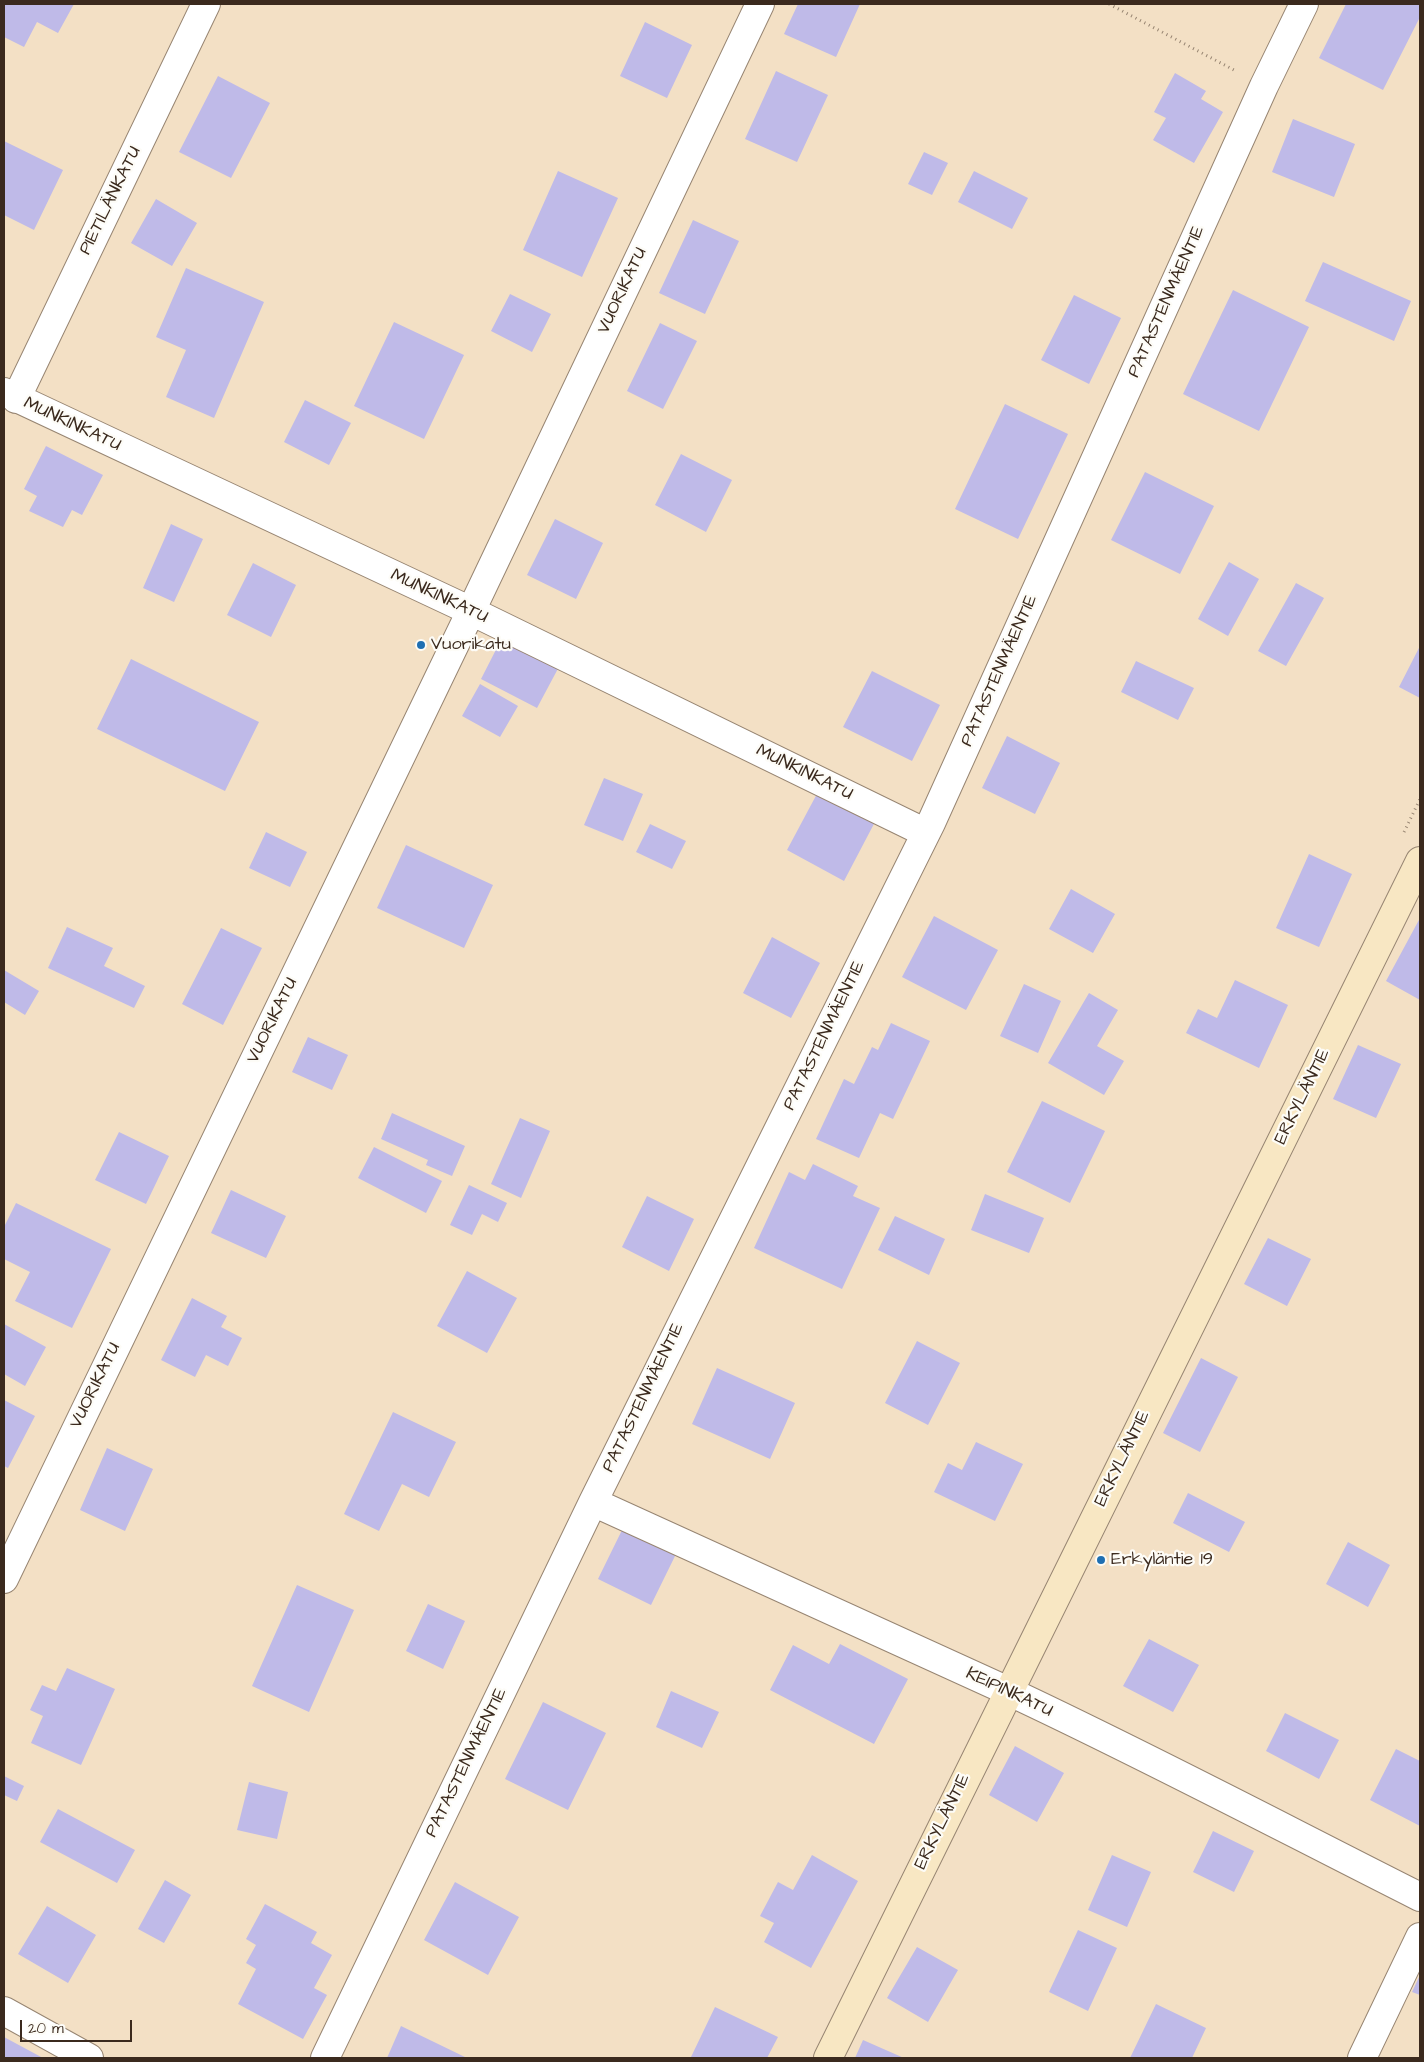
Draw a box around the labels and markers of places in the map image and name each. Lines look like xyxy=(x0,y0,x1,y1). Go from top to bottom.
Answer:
place label: Vuorikatu xyxy=(431,634,511,656)
marker: Vuorikatu xyxy=(415,639,427,651)
place label: Erkyläntie 19 xyxy=(1111,1549,1213,1571)
marker: Erkyläntie 19 xyxy=(1095,1554,1107,1566)

